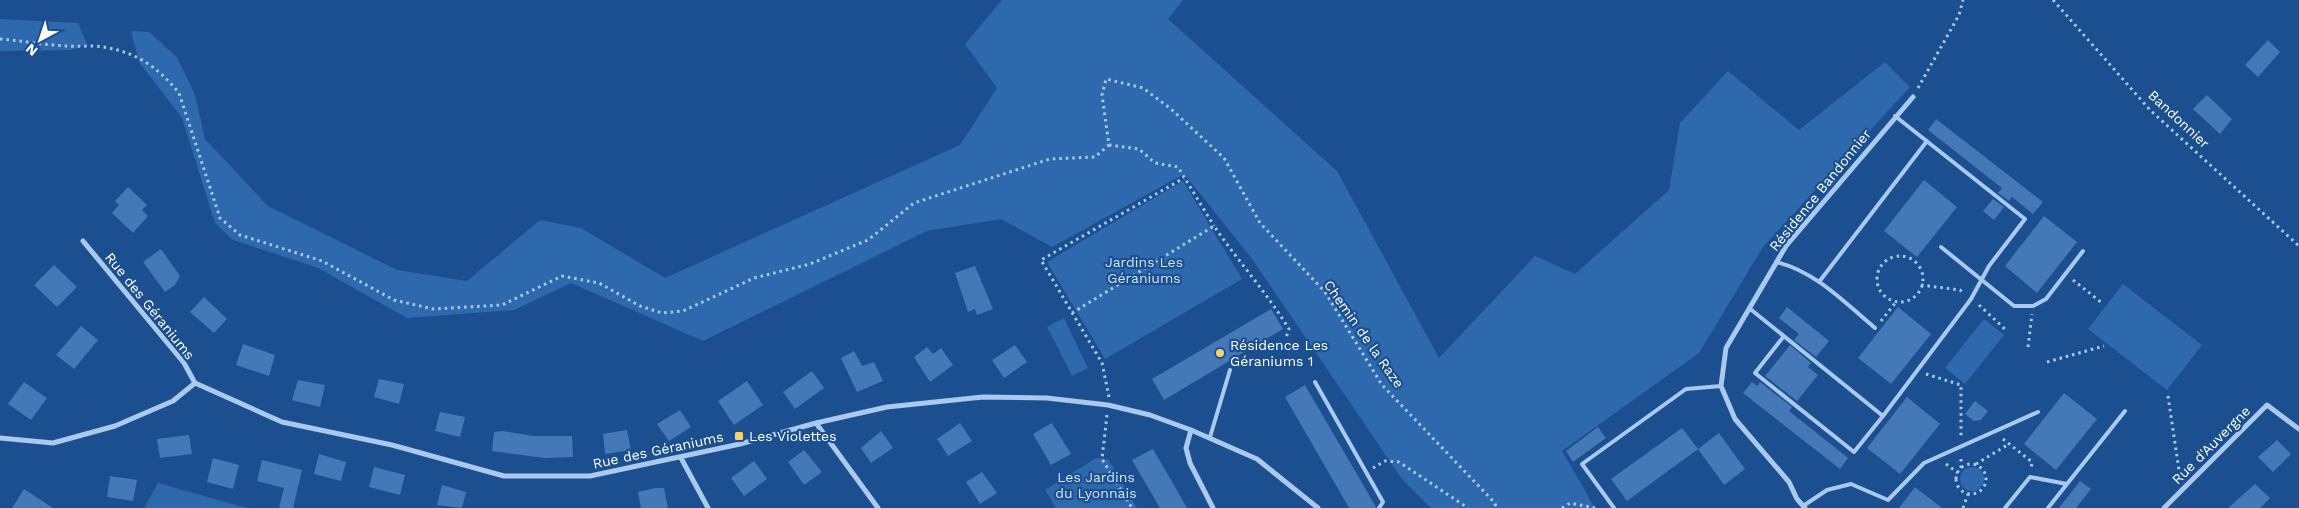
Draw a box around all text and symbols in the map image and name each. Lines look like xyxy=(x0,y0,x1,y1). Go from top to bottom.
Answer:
north arrow xyxy=(15,15,65,65)
text: N xyxy=(23,40,41,59)
street label: Bandonnier xyxy=(2145,87,2213,152)
street label: Résidence Bandonnier xyxy=(1766,126,1874,254)
street label: Rue des Géraniums xyxy=(102,249,198,363)
park label: Jardins Les Géraniums xyxy=(1105,254,1183,286)
street label: Chemin de la Raze xyxy=(1321,277,1407,391)
place label: Résidence Les Géraniums 1 xyxy=(1230,337,1328,369)
marker: Résidence Les Géraniums 1 xyxy=(1214,347,1226,359)
street label: Rue d'Auvergne xyxy=(2169,403,2253,487)
street label: Rue des Géraniums xyxy=(591,428,725,472)
place label: Les Violettes xyxy=(749,428,837,444)
marker: Les Violettes xyxy=(733,430,745,442)
park label: Les Jardins du Lyonnais xyxy=(1055,469,1137,501)

